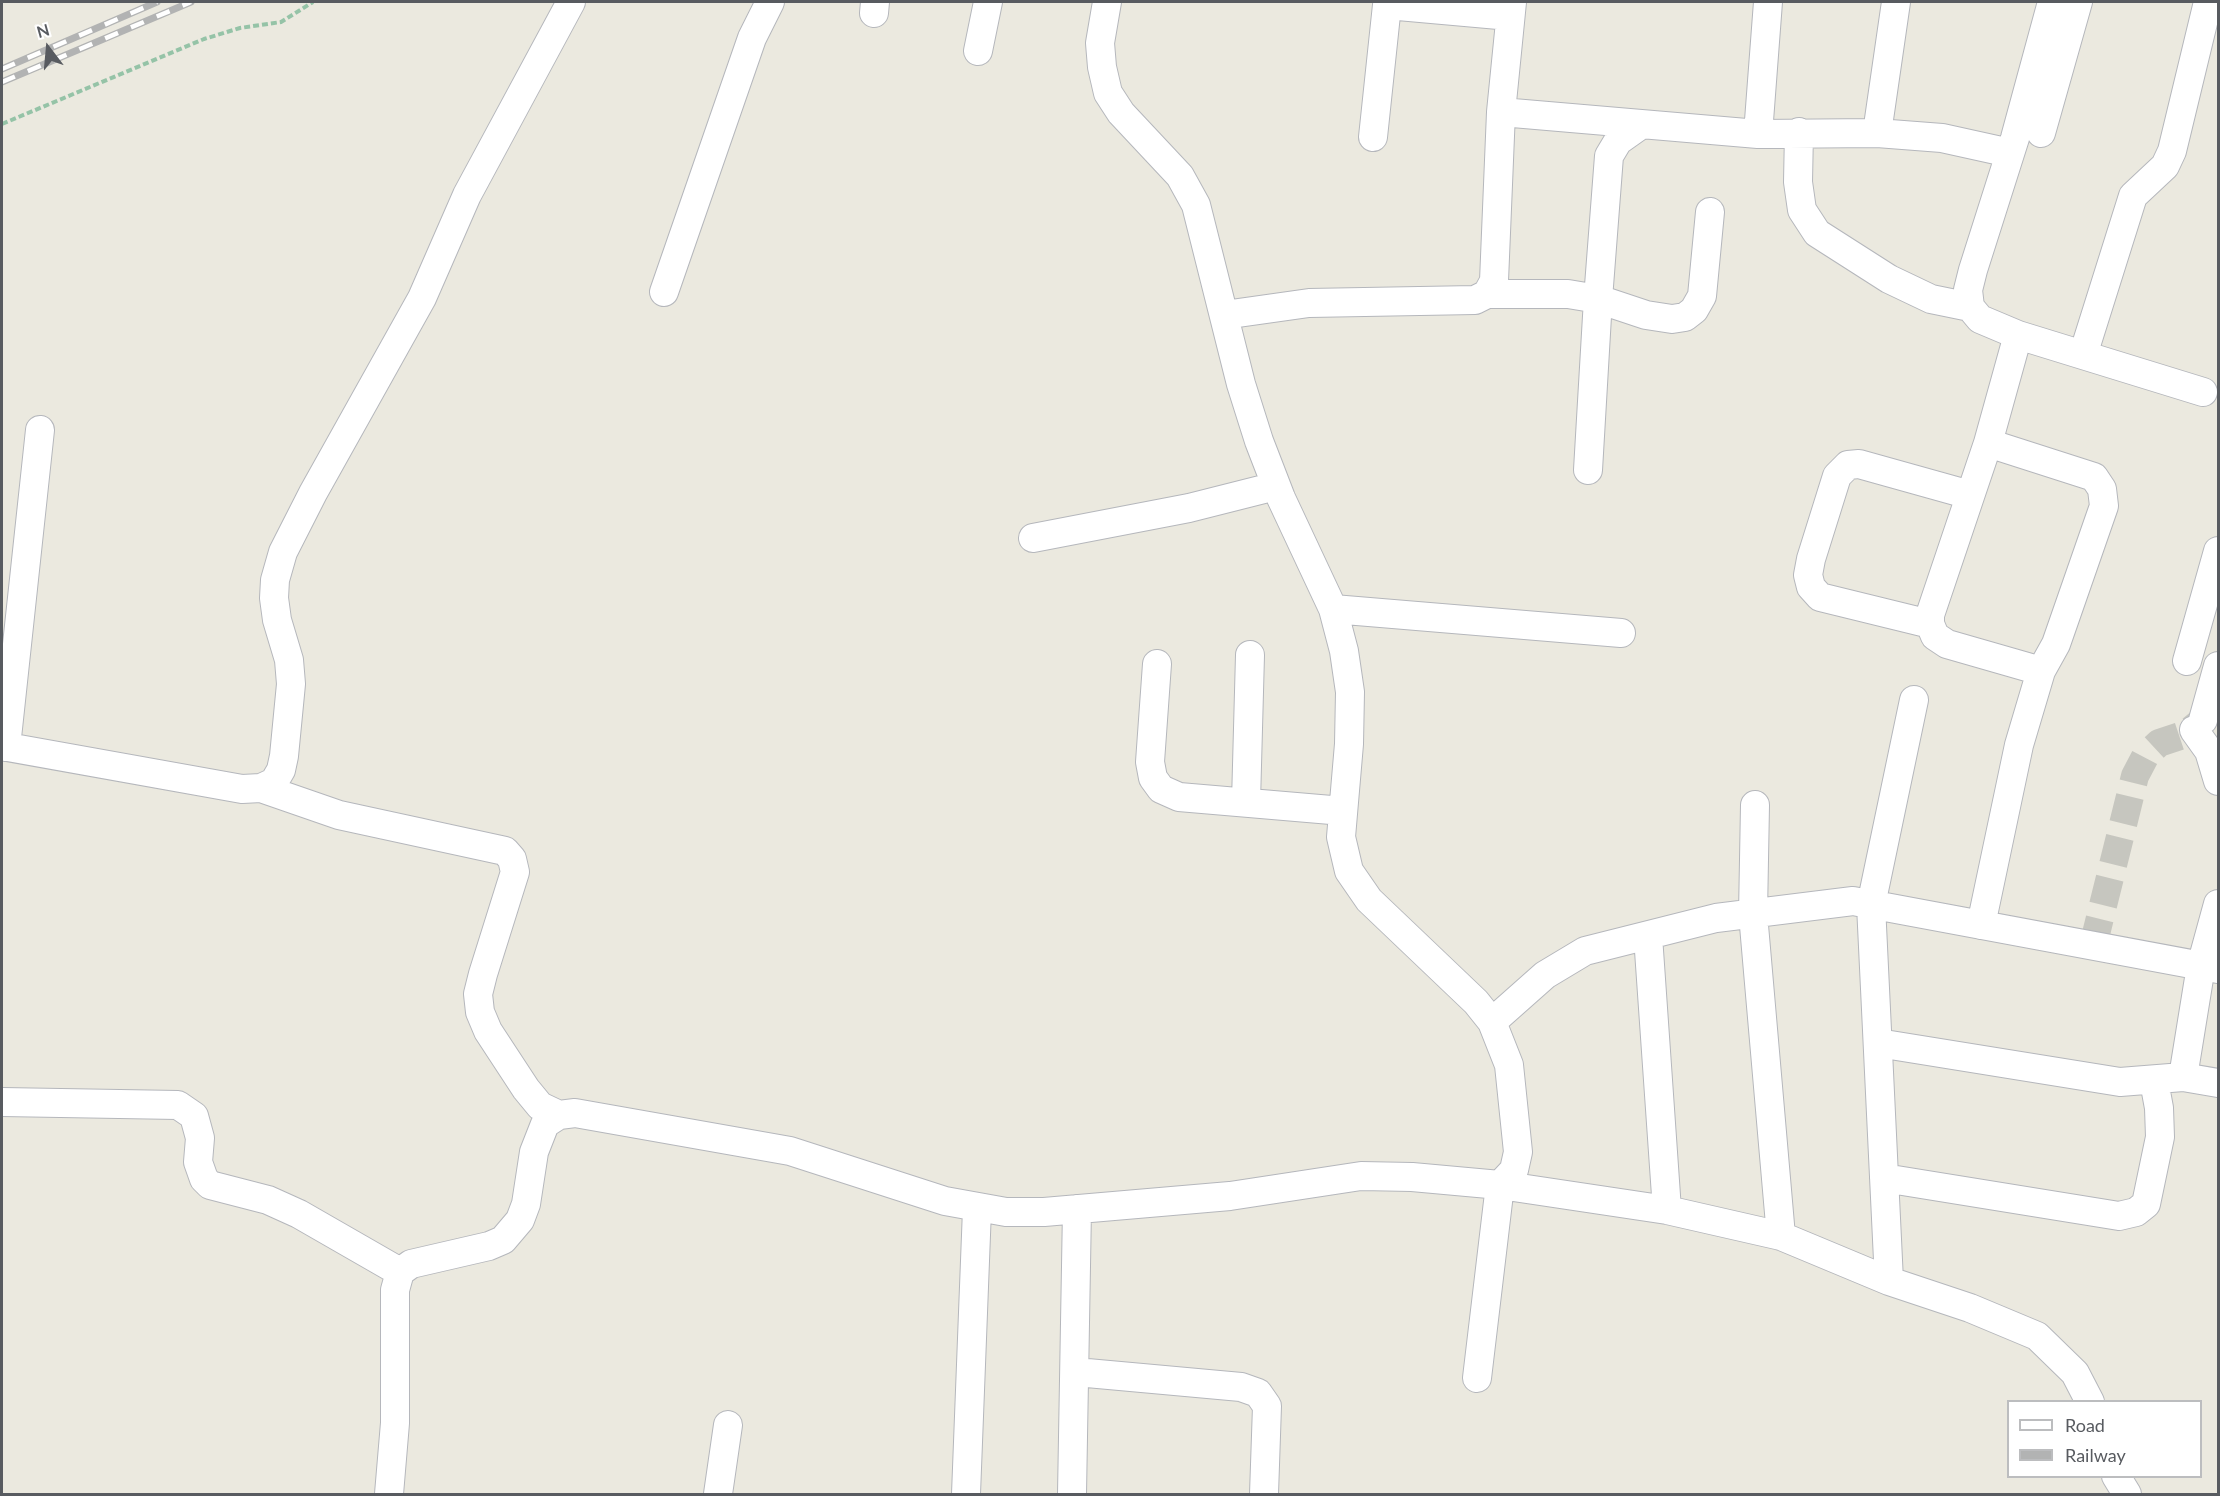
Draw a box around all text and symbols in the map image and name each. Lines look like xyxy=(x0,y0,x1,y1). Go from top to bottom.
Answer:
north arrow xyxy=(18,18,78,78)
text: N xyxy=(34,19,51,41)
legend xyxy=(2007,1400,2202,1478)
text: Road xyxy=(2065,1414,2105,1436)
text: Railway xyxy=(2065,1444,2126,1466)

